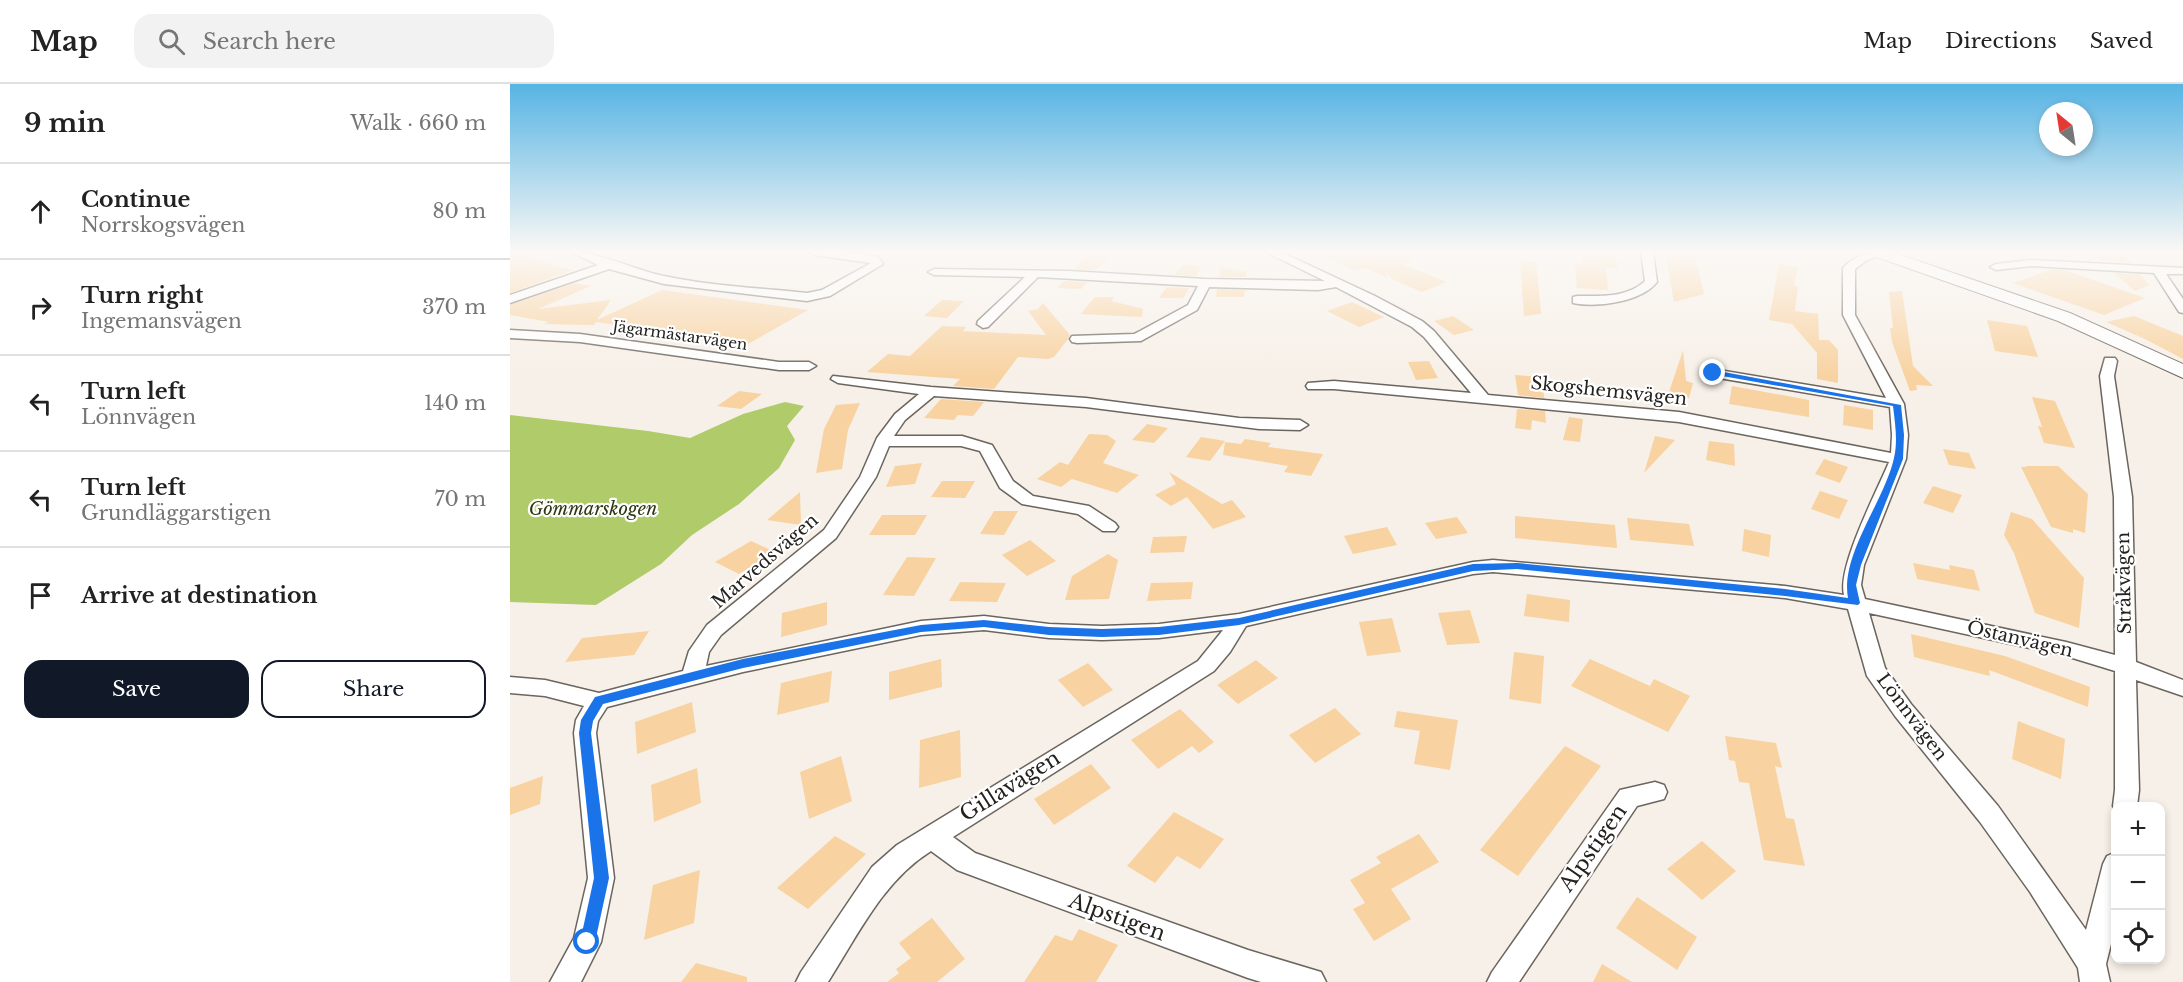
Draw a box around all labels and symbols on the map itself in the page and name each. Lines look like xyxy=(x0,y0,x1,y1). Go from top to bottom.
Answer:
north arrow xyxy=(2039,102,2093,156)
street label: Jägarmästarvägen xyxy=(610,316,749,354)
route end xyxy=(1699,359,1725,385)
street label: Skogshemsvägen xyxy=(1530,372,1688,410)
park label: Gömmarskogen xyxy=(529,498,657,520)
street label: Marvedsvägen xyxy=(707,509,823,613)
street label: Stråkvägen xyxy=(2112,532,2136,634)
street label: Östanvägen xyxy=(1965,615,2075,662)
street label: Lönnvägen xyxy=(1872,669,1952,765)
street label: Gillavägen xyxy=(955,745,1065,827)
street label: Alpstigen xyxy=(1553,799,1633,898)
street label: Alpstigen xyxy=(1064,887,1169,946)
route start xyxy=(573,928,599,954)

